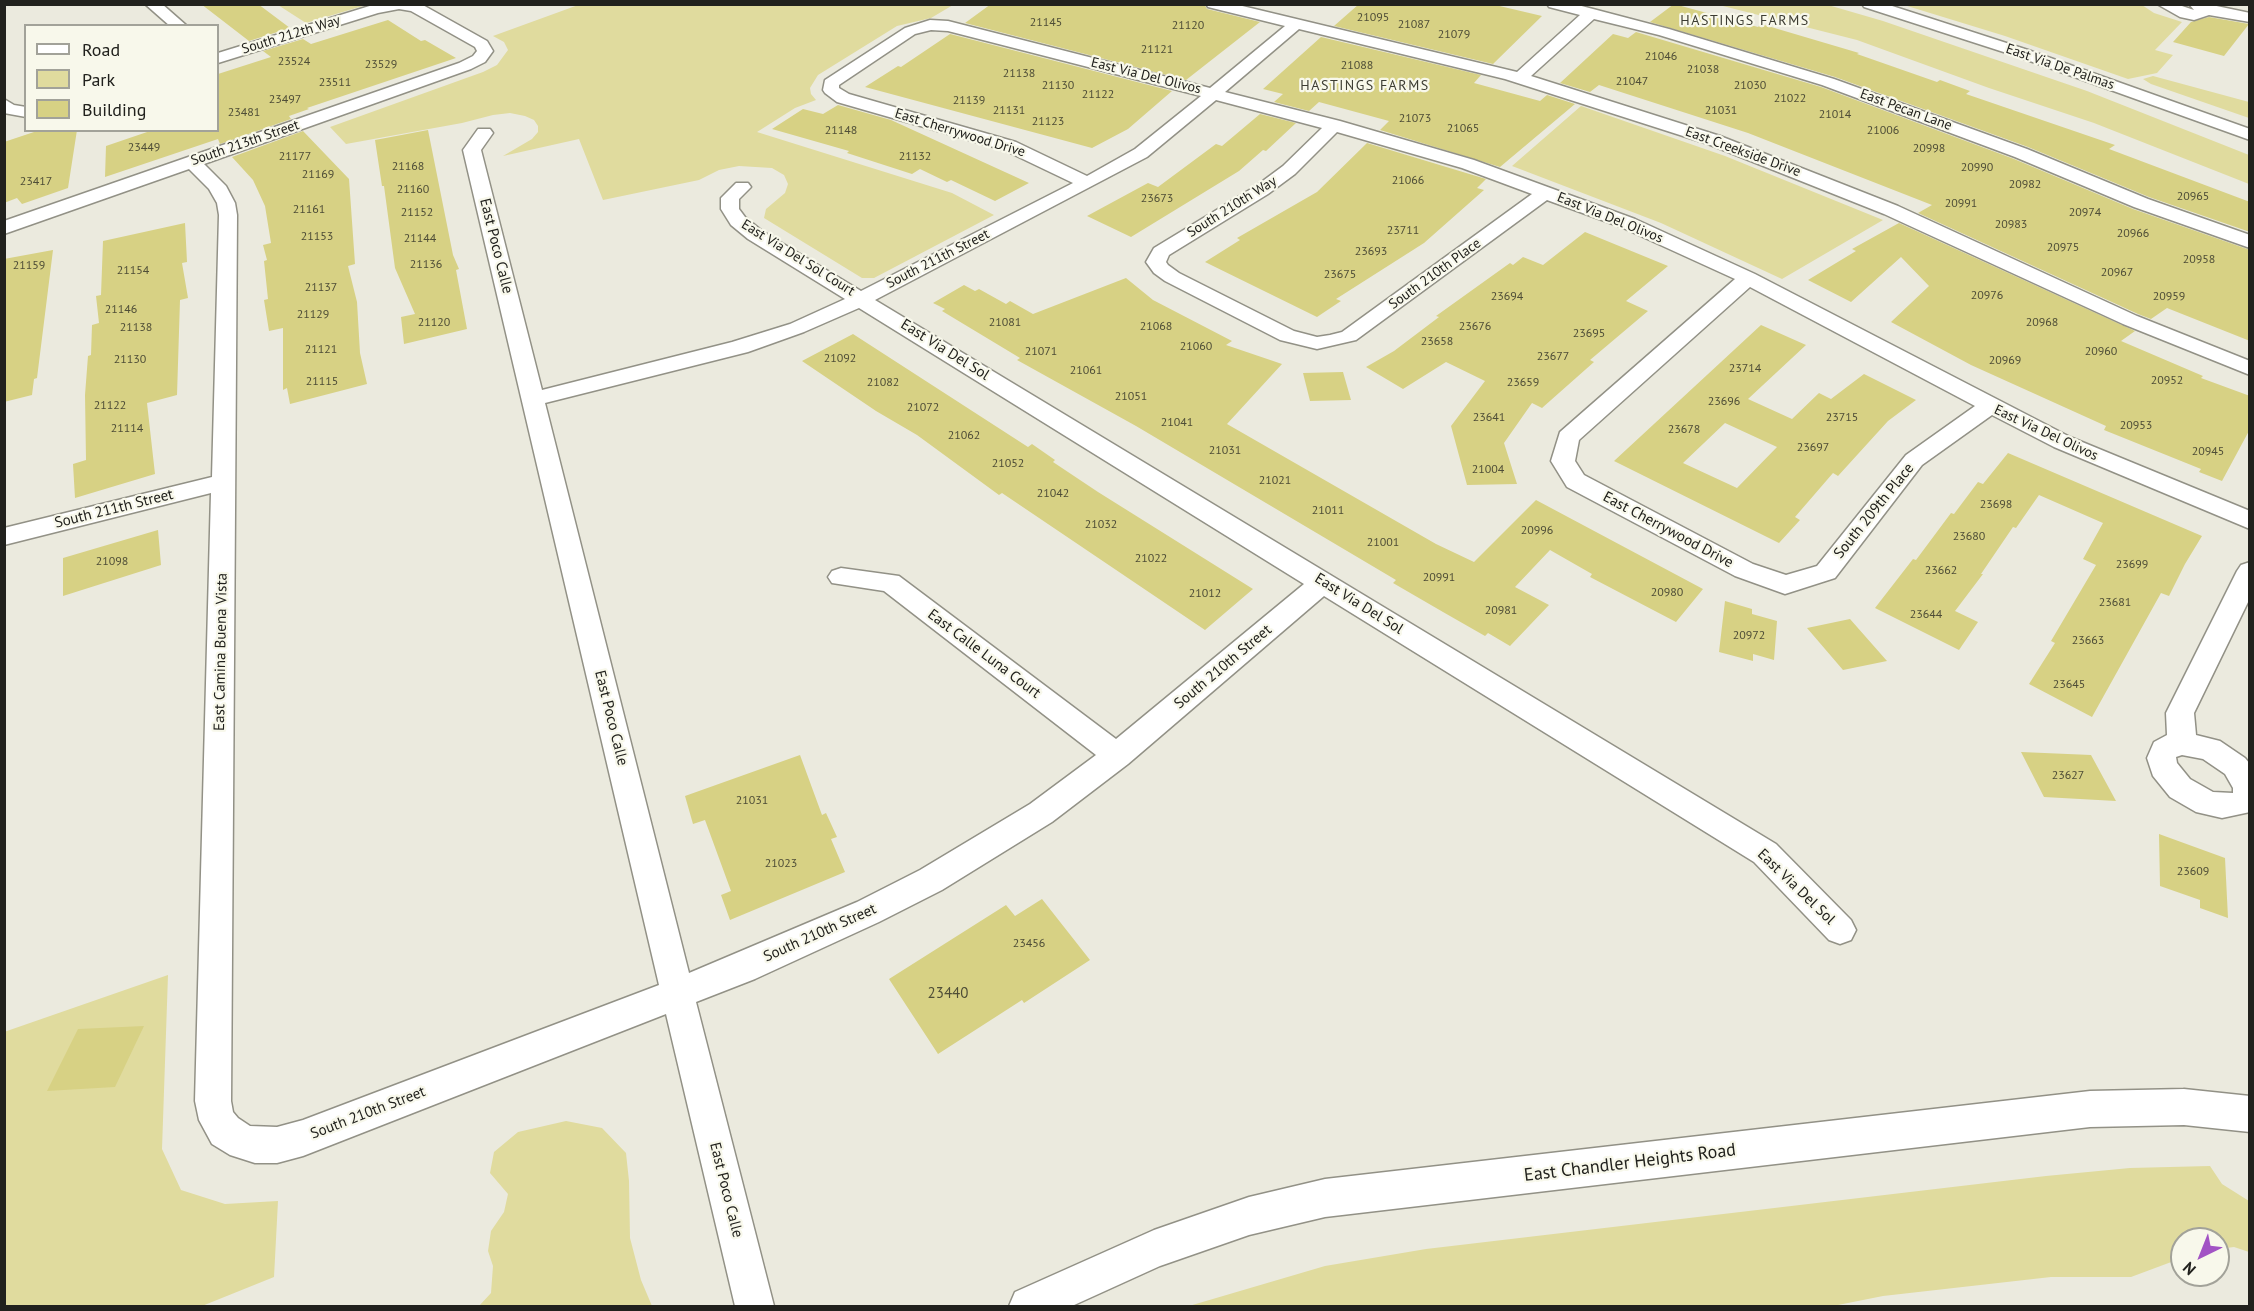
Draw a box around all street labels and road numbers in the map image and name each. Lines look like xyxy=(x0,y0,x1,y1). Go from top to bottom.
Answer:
street label: South 212th Way xyxy=(240,12,342,58)
street label: East Via De Palmas xyxy=(2003,41,2117,93)
street label: East Via Del Olivos xyxy=(1089,54,1203,98)
street label: East Pecan Lane xyxy=(1858,86,1954,134)
street label: East Cherrywood Drive xyxy=(893,105,1027,161)
street label: South 213th Street xyxy=(189,117,301,169)
street label: East Creekside Drive xyxy=(1683,123,1803,181)
street label: South 210th Way xyxy=(1184,173,1280,241)
street label: East Via Del Olivos xyxy=(1555,189,1665,247)
street label: East Poco Calle xyxy=(475,197,517,295)
street label: East Via Del Sol Court xyxy=(738,216,858,300)
street label: South 211th Street xyxy=(884,226,992,292)
street label: South 210th Place xyxy=(1386,235,1484,313)
street label: East Via Del Sol xyxy=(897,316,993,384)
street label: East Via Del Olivos xyxy=(1991,402,2101,464)
street label: South 209th Place xyxy=(1830,460,1918,562)
street label: South 211th Street xyxy=(53,486,175,532)
street label: East Cherrywood Drive xyxy=(1600,488,1736,572)
street label: East Via Del Sol xyxy=(1311,570,1407,638)
street label: East Camina Buena Vista xyxy=(211,573,231,731)
street label: East Calle Luna Court xyxy=(924,606,1044,702)
street label: South 210th Street xyxy=(1171,621,1275,713)
street label: East Poco Calle xyxy=(590,669,632,767)
street label: East Via Del Sol xyxy=(1753,845,1839,929)
street label: South 210th Street xyxy=(761,900,879,966)
street label: South 210th Street xyxy=(308,1083,428,1143)
street label: East Chandler Heights Road xyxy=(1523,1139,1737,1187)
street label: East Poco Calle xyxy=(705,1141,747,1239)

